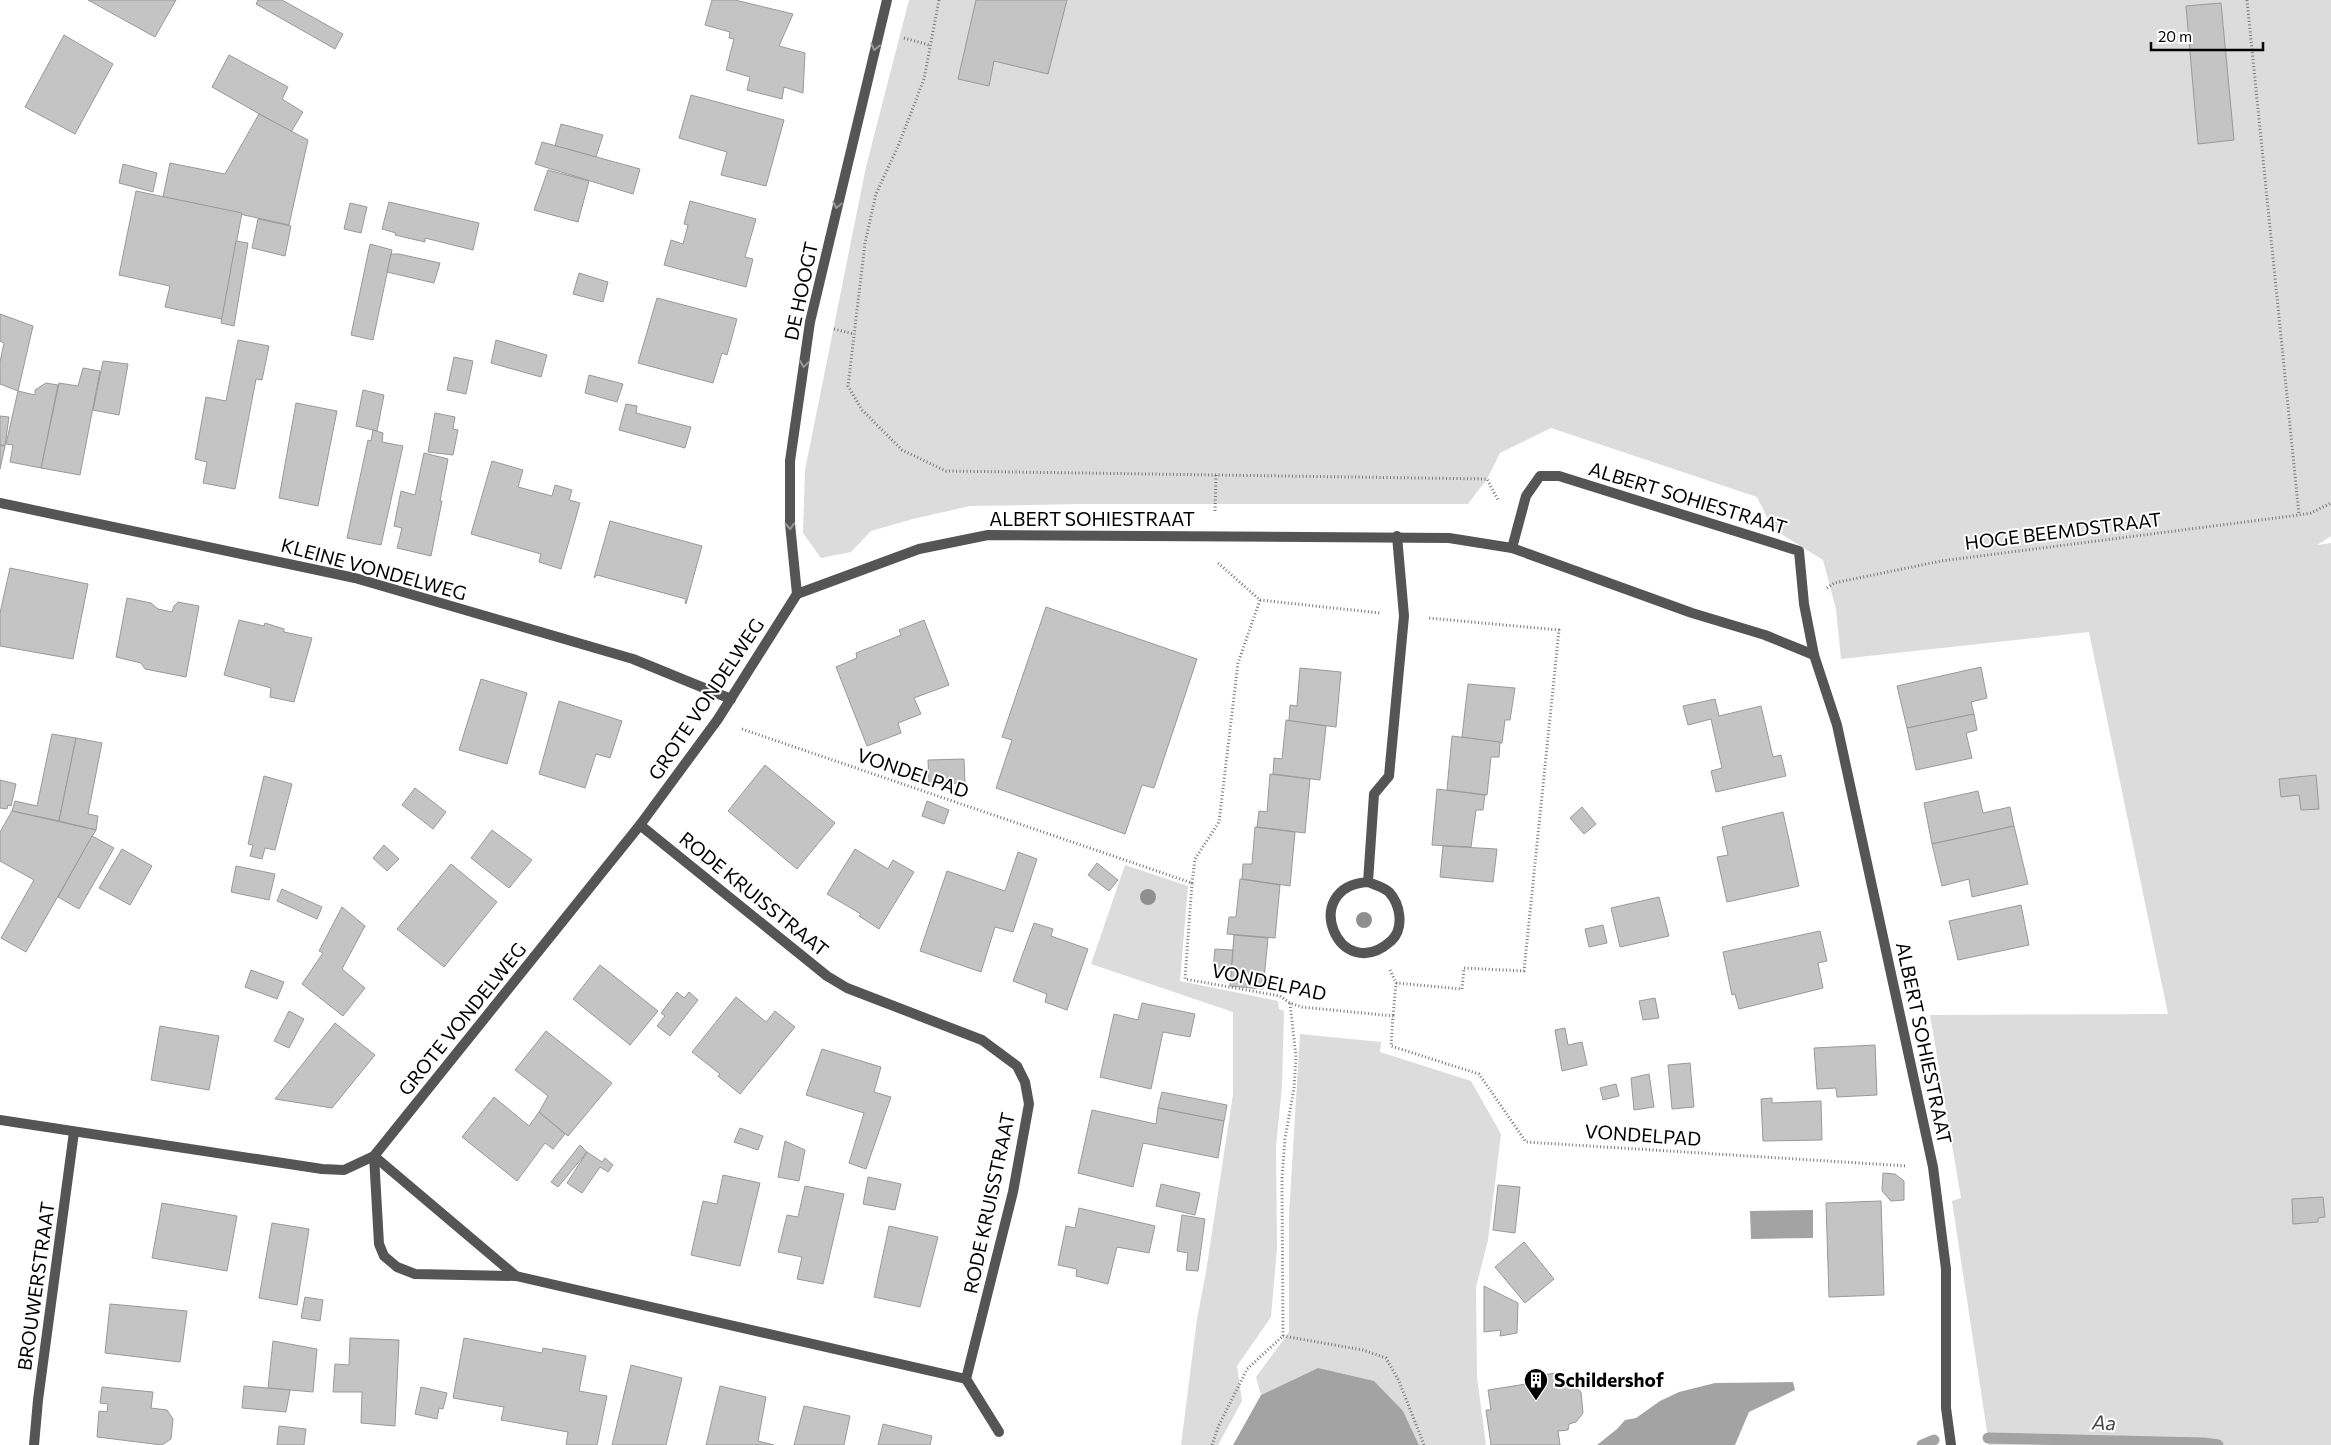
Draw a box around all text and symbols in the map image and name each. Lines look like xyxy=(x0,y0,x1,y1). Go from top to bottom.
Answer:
scale bar xyxy=(2151,20,2264,52)
text: 20 m xyxy=(2158,27,2192,45)
one-way arrow xyxy=(870,43,881,52)
one-way arrow xyxy=(832,201,843,210)
street label: DE HOOGT xyxy=(779,240,822,342)
one-way arrow xyxy=(799,360,809,369)
street label: ALBERT SOHIESTRAAT xyxy=(1586,456,1790,539)
street label: ALBERT SOHIESTRAAT xyxy=(989,507,1195,530)
street label: HOGE BEEMDSTRAAT xyxy=(1963,507,2163,554)
one-way arrow xyxy=(785,522,796,530)
street label: KLEINE VONDELWEG xyxy=(279,533,469,604)
street label: GROTE VONDELWEG xyxy=(643,613,768,784)
street label: VONDELPAD xyxy=(854,743,972,802)
street label: RODE KRUISSTRAAT xyxy=(675,827,833,961)
street label: GROTE VONDELWEG xyxy=(393,938,530,1100)
street label: ALBERT SOHIESTRAAT xyxy=(1892,940,1957,1146)
street label: VONDELPAD xyxy=(1210,958,1329,1005)
street label: RODE KRUISSTRAAT xyxy=(958,1110,1019,1296)
street label: VONDELPAD xyxy=(1584,1119,1702,1150)
street label: BROUWERSTRAAT xyxy=(12,1200,59,1372)
building icon: Schildershof xyxy=(1523,1367,1549,1401)
place label: Schildershof xyxy=(1554,1368,1664,1391)
water label: Aa xyxy=(2091,1410,2116,1434)

